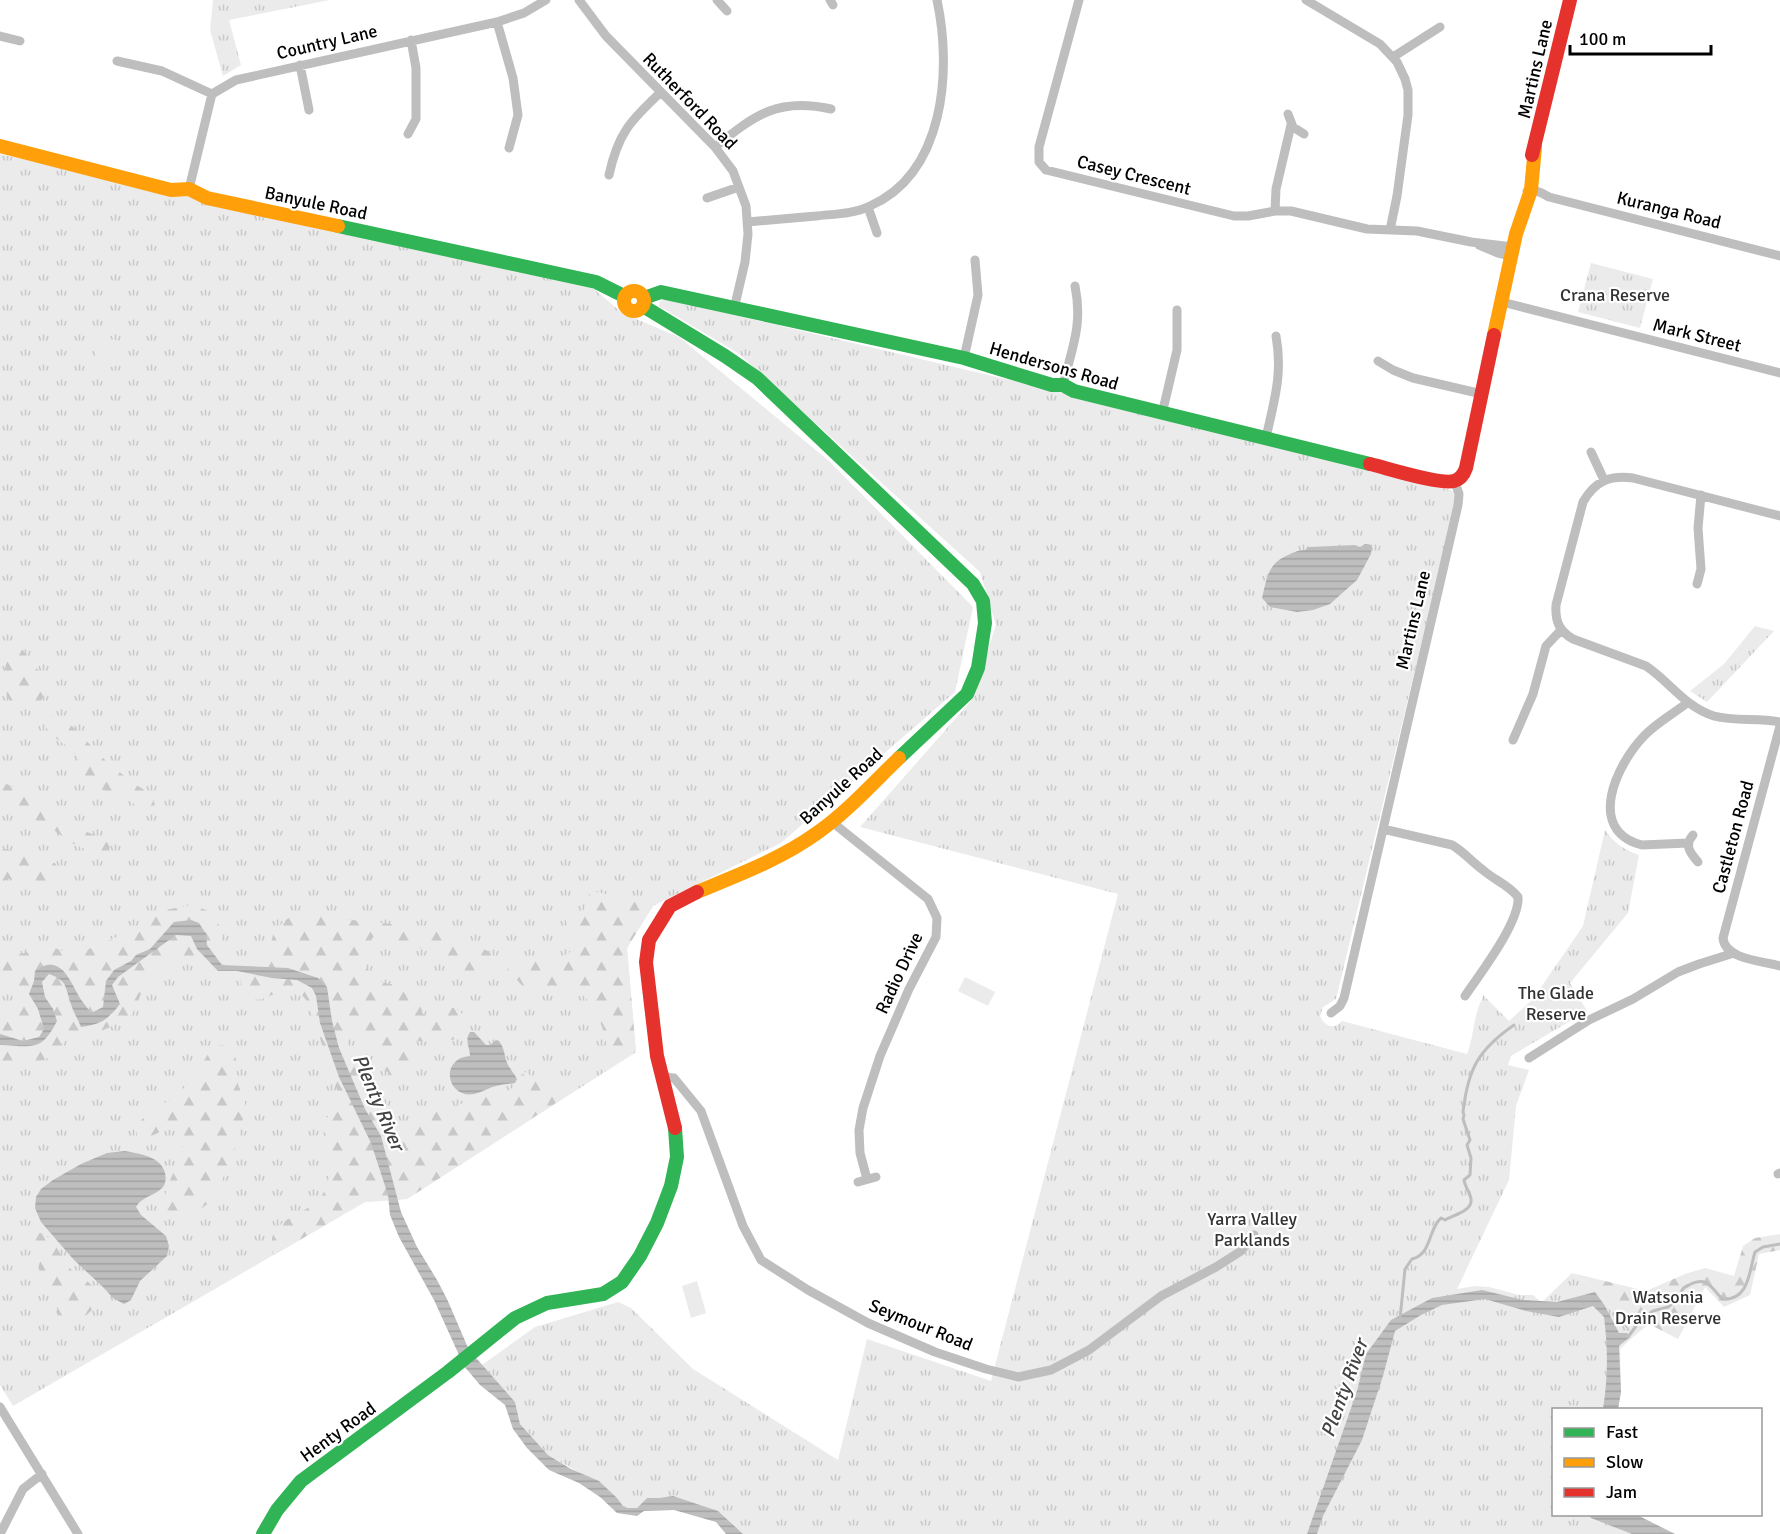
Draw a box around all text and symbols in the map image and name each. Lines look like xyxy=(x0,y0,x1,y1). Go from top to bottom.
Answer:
street label: Martins Lane xyxy=(1513,17,1557,121)
scale bar xyxy=(1570,18,1711,56)
street label: Country Lane xyxy=(274,20,380,64)
text: 100 m xyxy=(1579,28,1626,50)
street label: Rutherford Road xyxy=(638,48,742,154)
street label: Casey Crescent xyxy=(1075,150,1193,200)
street label: Banyule Road xyxy=(263,181,369,225)
street label: Kuranga Road xyxy=(1615,186,1723,234)
park label: Crana Reserve xyxy=(1560,284,1670,306)
street label: Mark Street xyxy=(1651,313,1743,357)
street label: Hendersons Road xyxy=(987,337,1121,395)
street label: Martins Lane xyxy=(1391,568,1435,672)
street label: Banyule Road xyxy=(795,743,887,829)
street label: Castleton Road xyxy=(1707,778,1759,896)
street label: Radio Drive xyxy=(871,929,927,1017)
park label: The Glade Reserve xyxy=(1518,982,1594,1025)
water label: Plenty River xyxy=(347,1050,411,1157)
park label: Yarra Valley Parklands xyxy=(1207,1208,1297,1251)
park label: Watsonia Drain Reserve xyxy=(1615,1286,1721,1329)
street label: Seymour Road xyxy=(866,1294,976,1356)
water label: Plenty River xyxy=(1315,1333,1375,1440)
street label: Henty Road xyxy=(296,1397,380,1467)
legend xyxy=(1552,1408,1762,1516)
text: Fast xyxy=(1606,1421,1638,1443)
text: Slow xyxy=(1606,1451,1643,1473)
text: Jam xyxy=(1606,1481,1637,1503)

